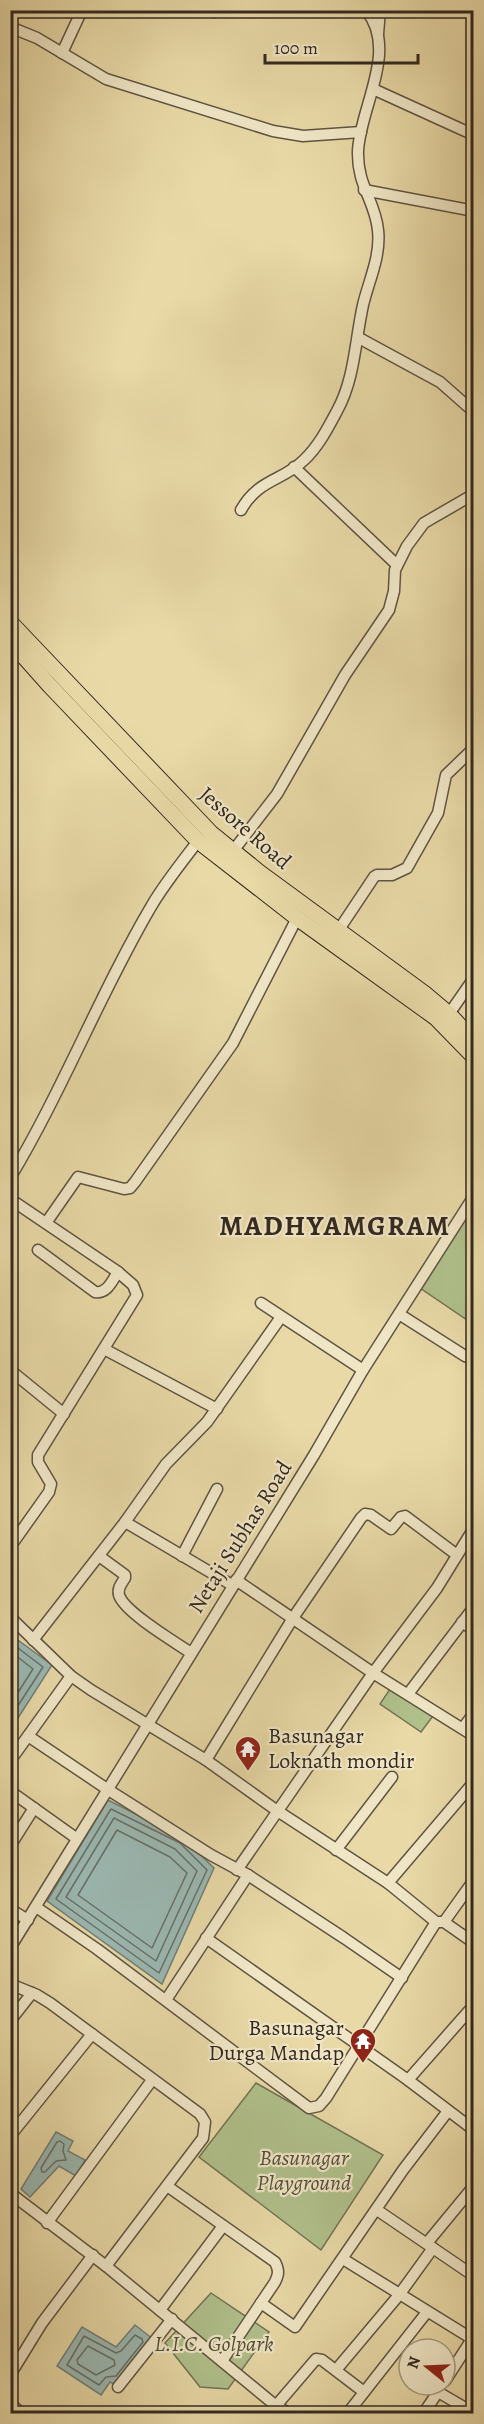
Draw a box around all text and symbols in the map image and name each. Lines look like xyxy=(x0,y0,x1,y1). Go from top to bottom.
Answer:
scale bar xyxy=(265,27,418,65)
text: 100 m xyxy=(274,36,318,60)
street label: Jessore Road xyxy=(193,780,298,877)
district label: MADHYAMGRAM xyxy=(219,1207,451,1245)
street label: Netaji Subhas Road xyxy=(181,1455,299,1619)
place label: Basunagar Loknath mondir xyxy=(268,1721,414,1776)
temple icon: Basunagar Loknath mondir xyxy=(233,1734,263,1772)
place label: Basunagar Durga Mandap xyxy=(208,2013,344,2068)
temple icon: Basunagar Durga Mandap xyxy=(348,2026,378,2064)
park label: Basunagar Playground xyxy=(257,2143,351,2198)
park label: L.I.C. Golpark xyxy=(154,2329,274,2359)
north arrow xyxy=(397,2337,457,2397)
text: N xyxy=(401,2353,426,2372)

